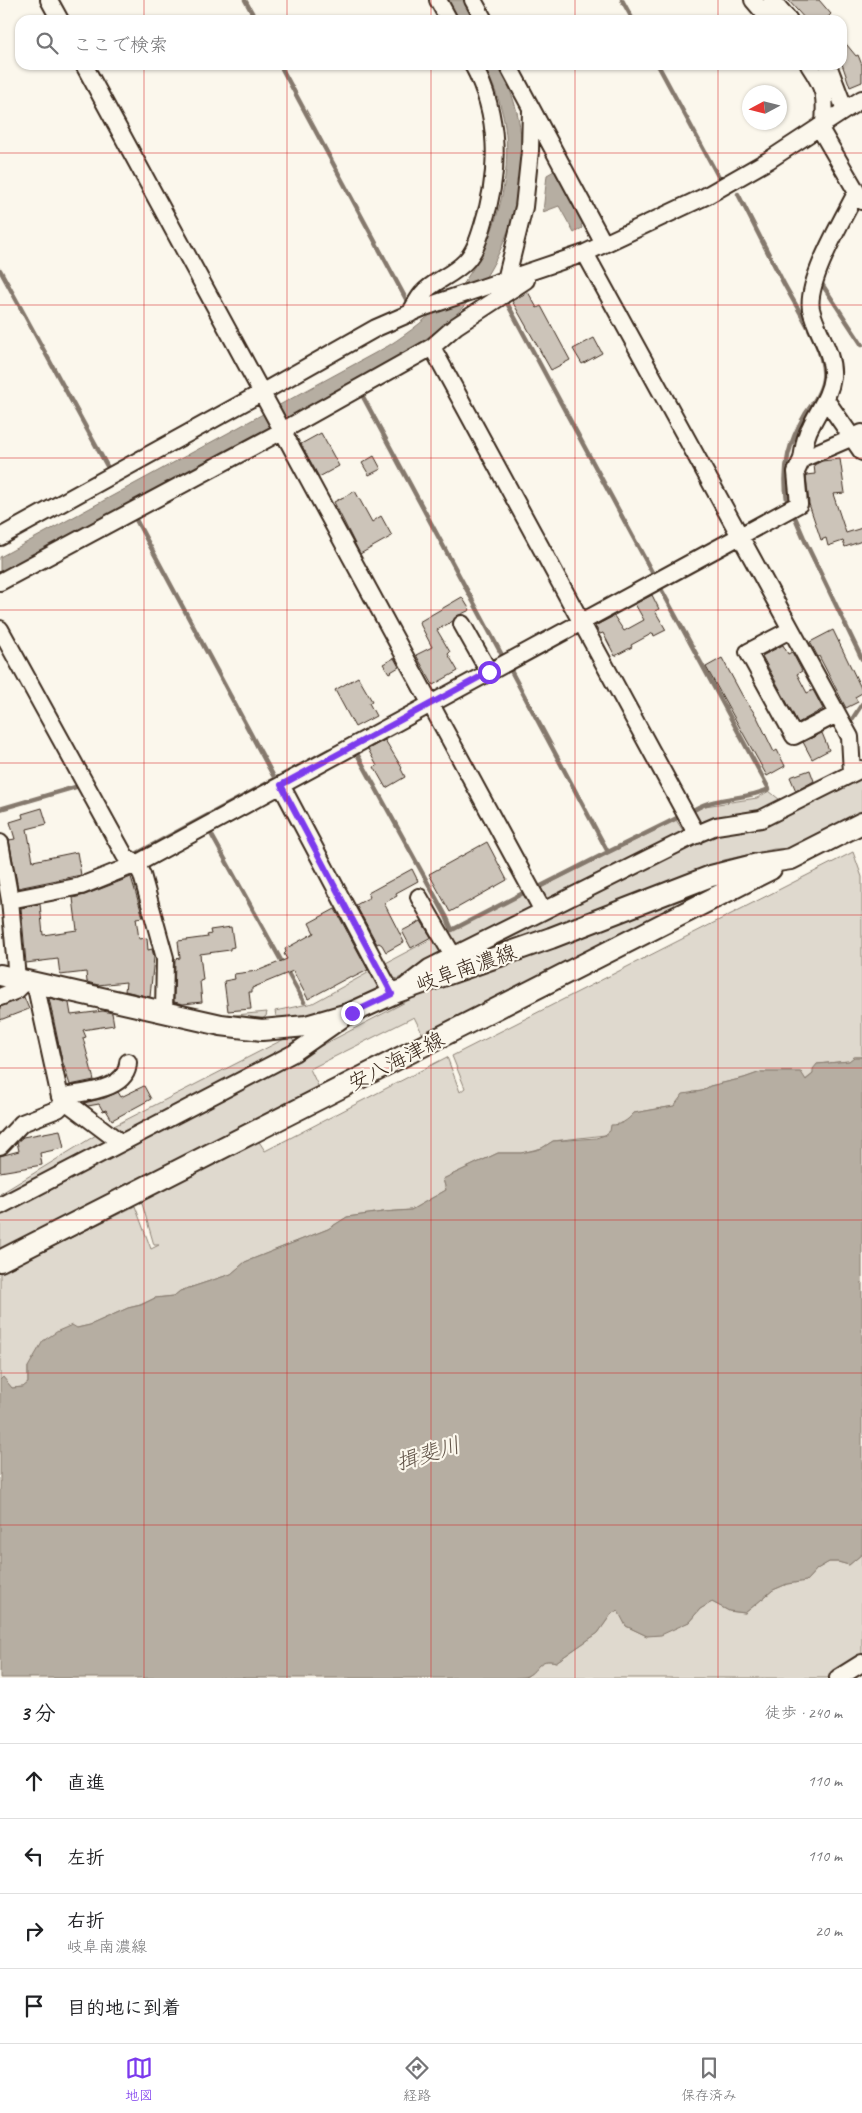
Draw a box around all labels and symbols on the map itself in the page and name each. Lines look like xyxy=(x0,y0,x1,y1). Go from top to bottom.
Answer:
north arrow xyxy=(742,85,787,130)
route start xyxy=(478,661,501,684)
street label: 岐阜南濃線 xyxy=(412,939,520,997)
route end xyxy=(341,1002,364,1025)
street label: 安八海津線 xyxy=(343,1026,449,1096)
water label: 揖斐川 xyxy=(392,1431,464,1477)

